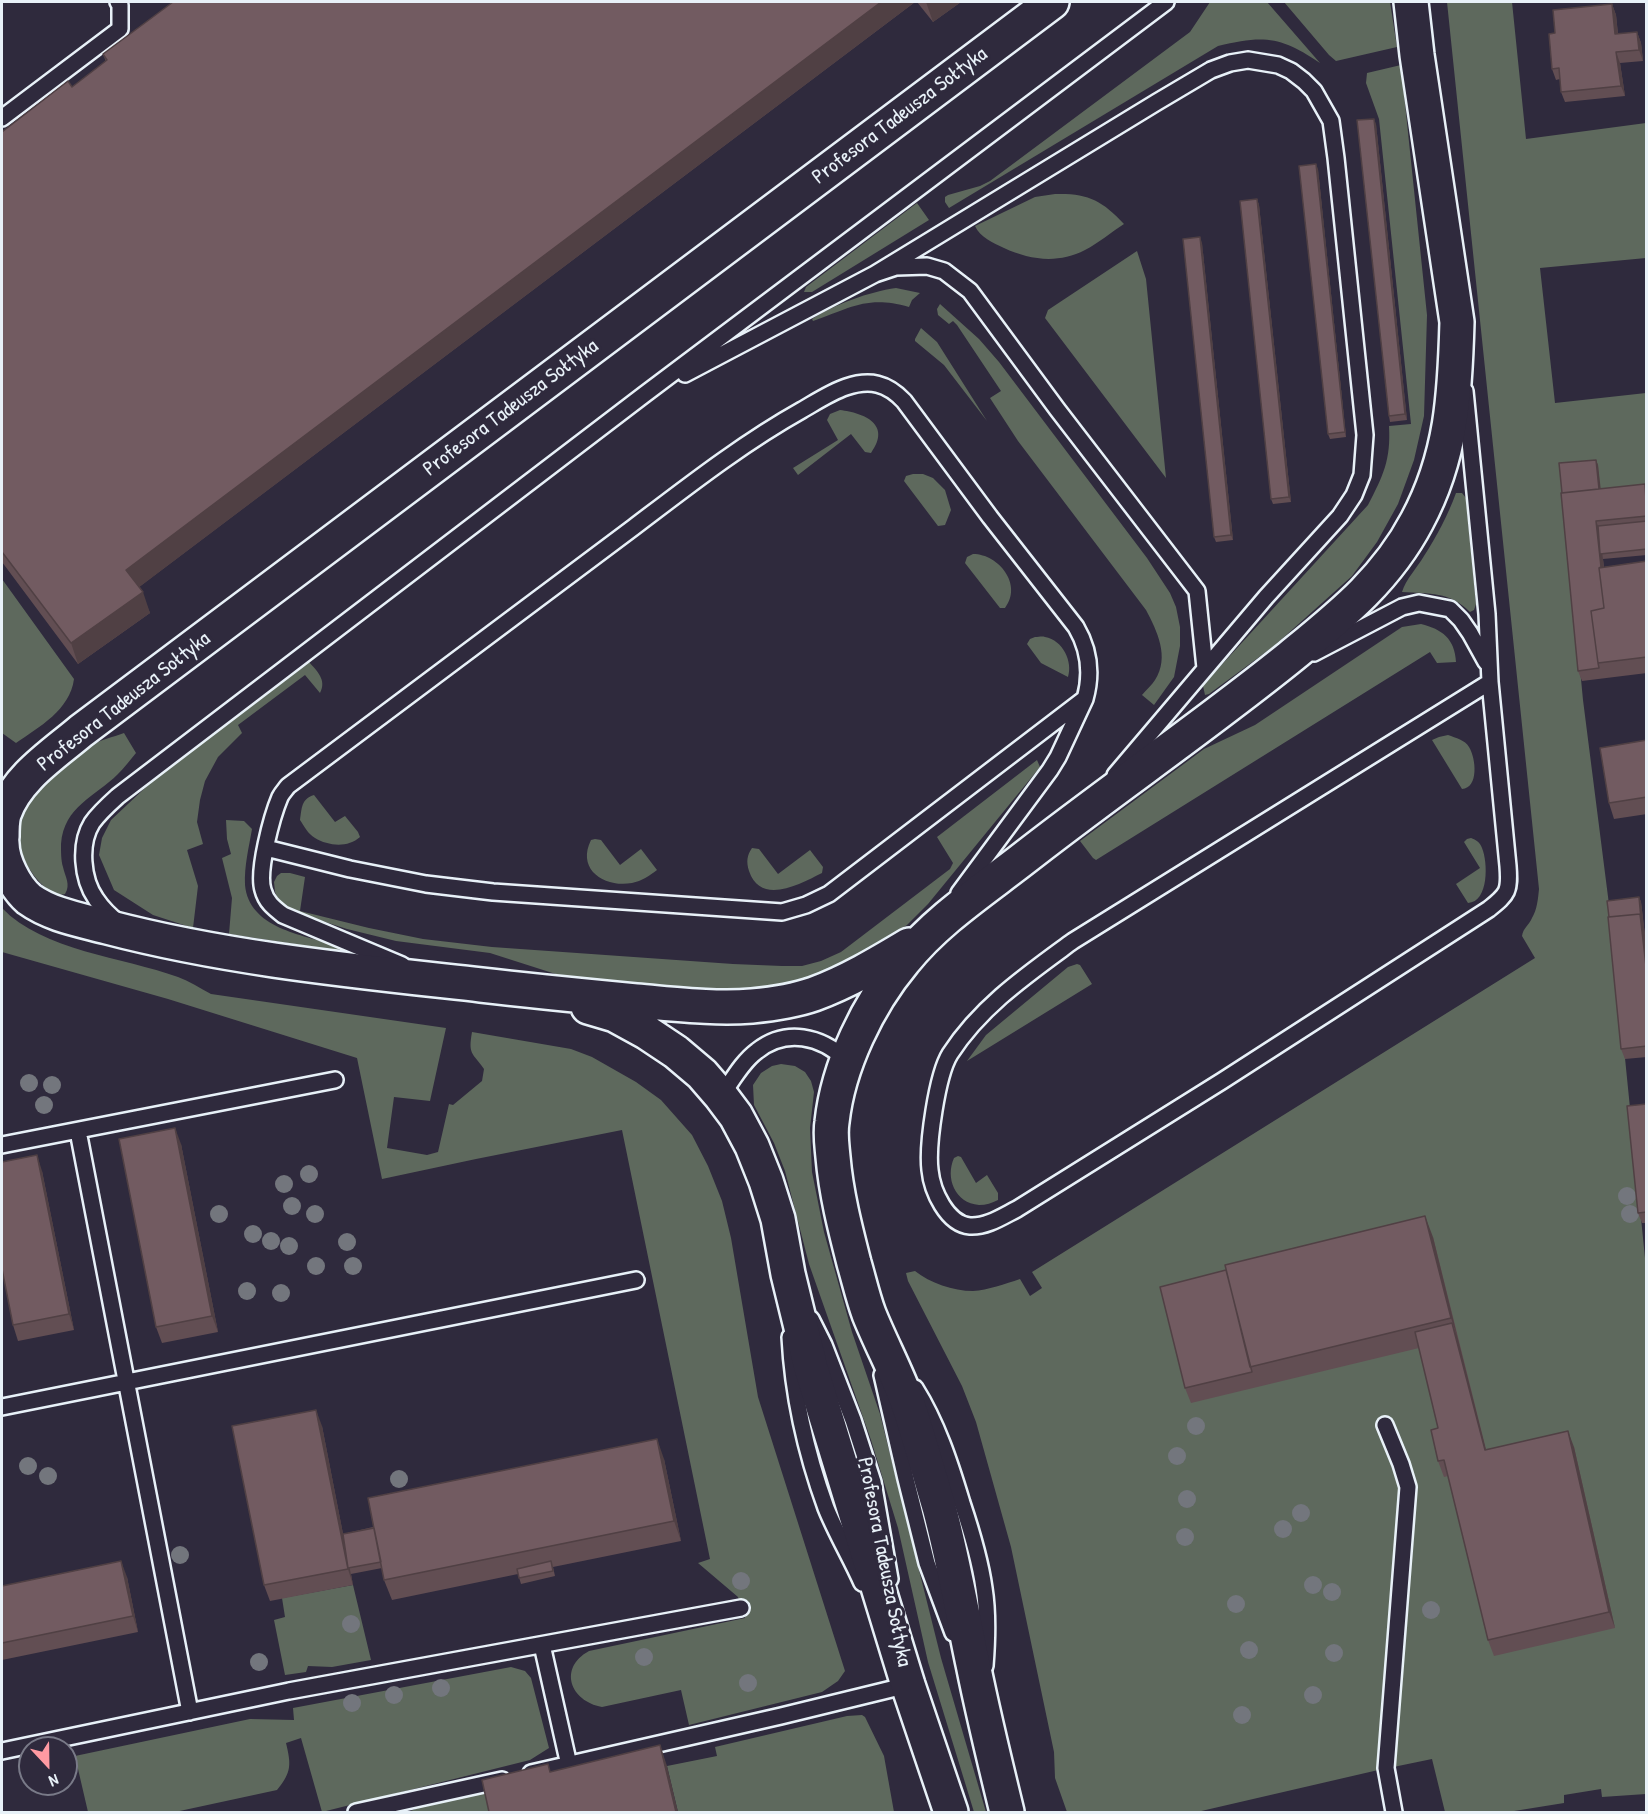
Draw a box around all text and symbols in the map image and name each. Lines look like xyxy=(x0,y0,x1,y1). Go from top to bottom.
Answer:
street label: Profesora Tadeusza Sołtyka xyxy=(808,42,992,190)
street label: Profesora Tadeusza Sołtyka xyxy=(419,334,603,482)
street label: Profesora Tadeusza Sołtyka xyxy=(33,627,215,777)
street label: Profesora Tadeusza Sołtyka xyxy=(851,1455,917,1669)
north arrow xyxy=(18,1736,78,1796)
text: N xyxy=(46,1769,62,1793)

